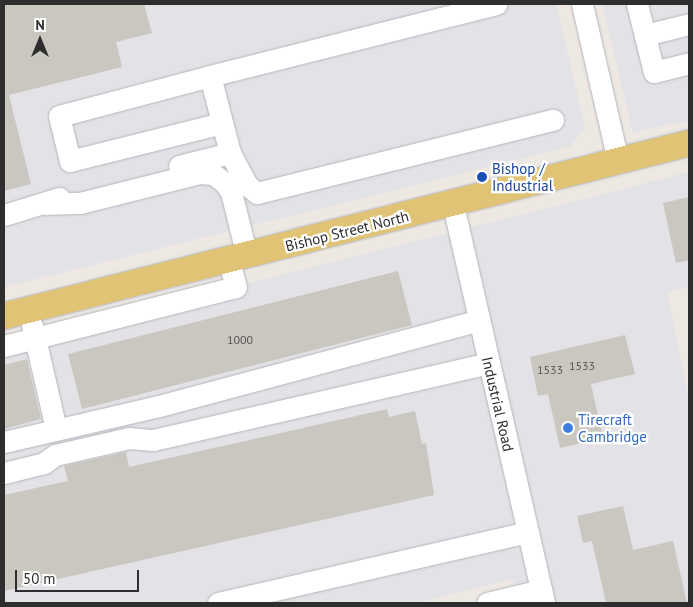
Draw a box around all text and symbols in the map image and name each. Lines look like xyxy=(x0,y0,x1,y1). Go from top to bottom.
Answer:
north arrow xyxy=(15,15,65,65)
text: N xyxy=(35,16,45,34)
place label: Bishop / Industrial xyxy=(492,159,553,194)
marker: Bishop / Industrial xyxy=(476,171,488,183)
street label: Bishop Street North xyxy=(283,207,411,255)
house number: 1000 xyxy=(227,333,253,347)
street label: Industrial Road xyxy=(478,355,518,453)
house number: 1533 xyxy=(569,359,595,373)
house number: 1533 xyxy=(537,363,563,377)
place label: Tirecraft Cambridge xyxy=(578,410,647,445)
marker: Tirecraft Cambridge xyxy=(562,422,574,434)
scale bar xyxy=(18,560,141,592)
text: 50 m xyxy=(23,569,56,588)

